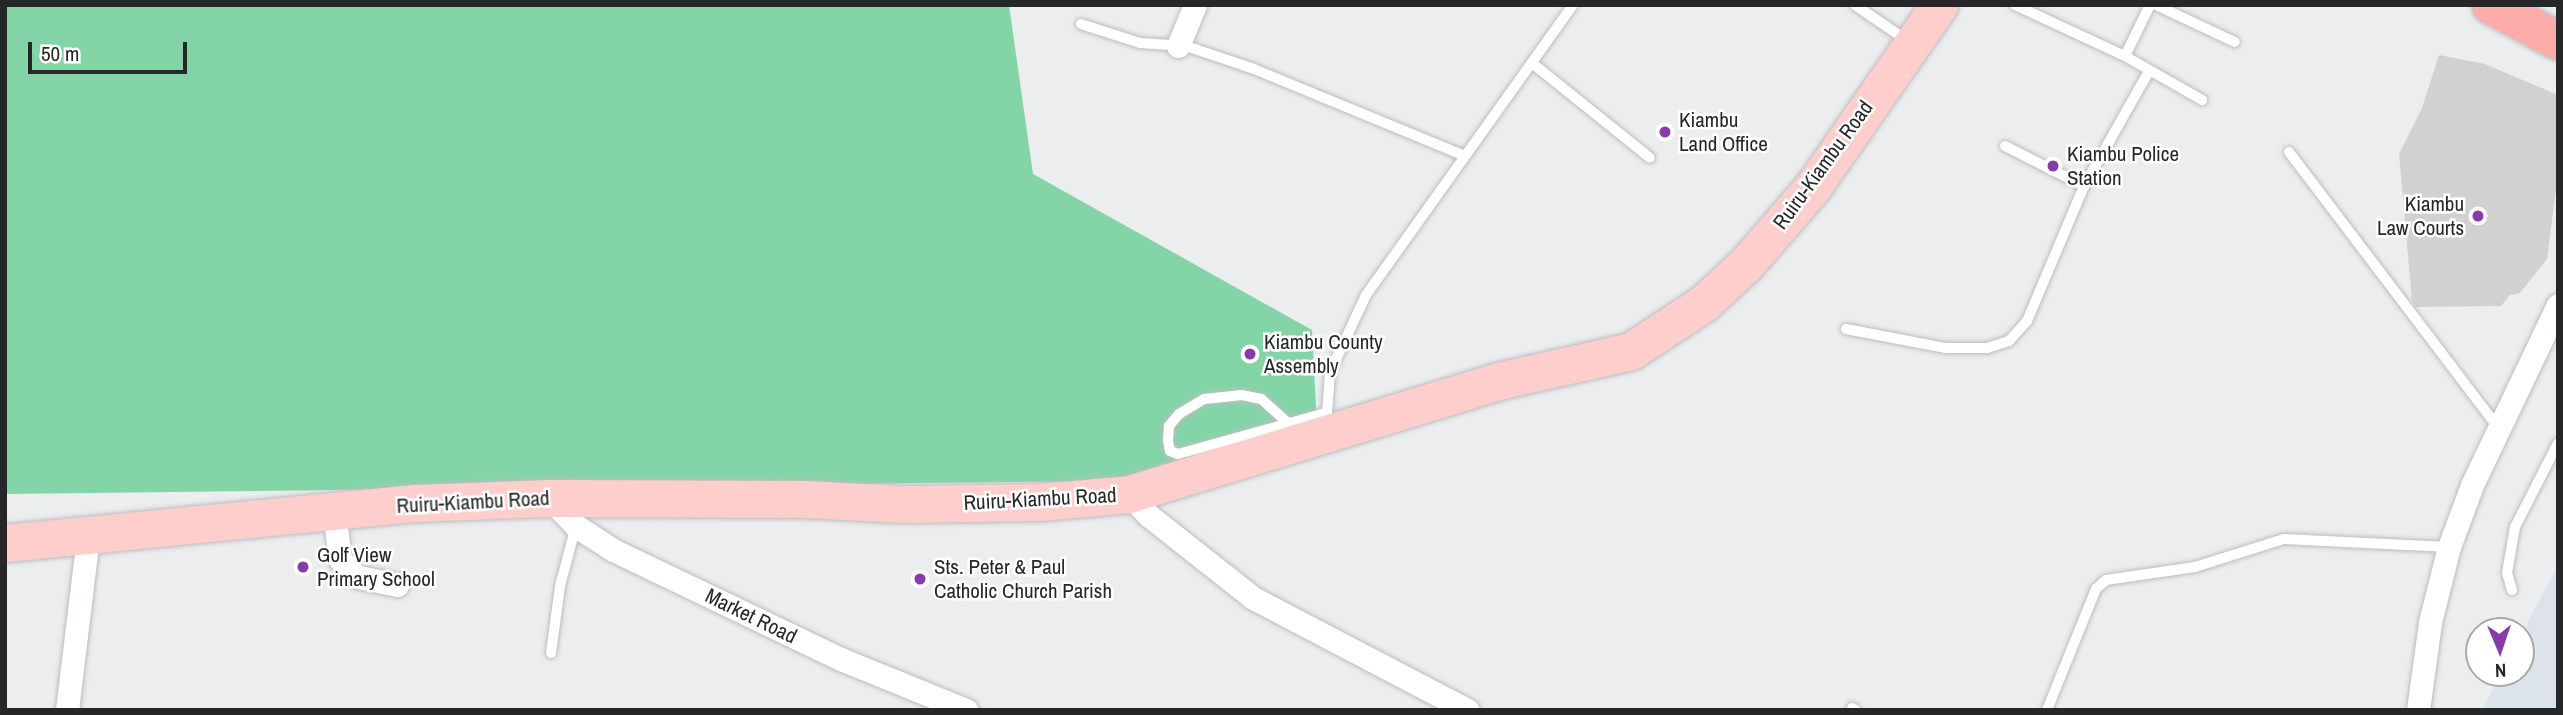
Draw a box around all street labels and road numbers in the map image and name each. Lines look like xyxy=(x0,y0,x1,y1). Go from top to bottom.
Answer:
street label: Ruiru-Kiambu Road xyxy=(1768,96,1878,234)
street label: Ruiru-Kiambu Road xyxy=(963,482,1117,516)
street label: Ruiru-Kiambu Road xyxy=(396,485,550,519)
street label: Market Road xyxy=(701,583,801,649)

